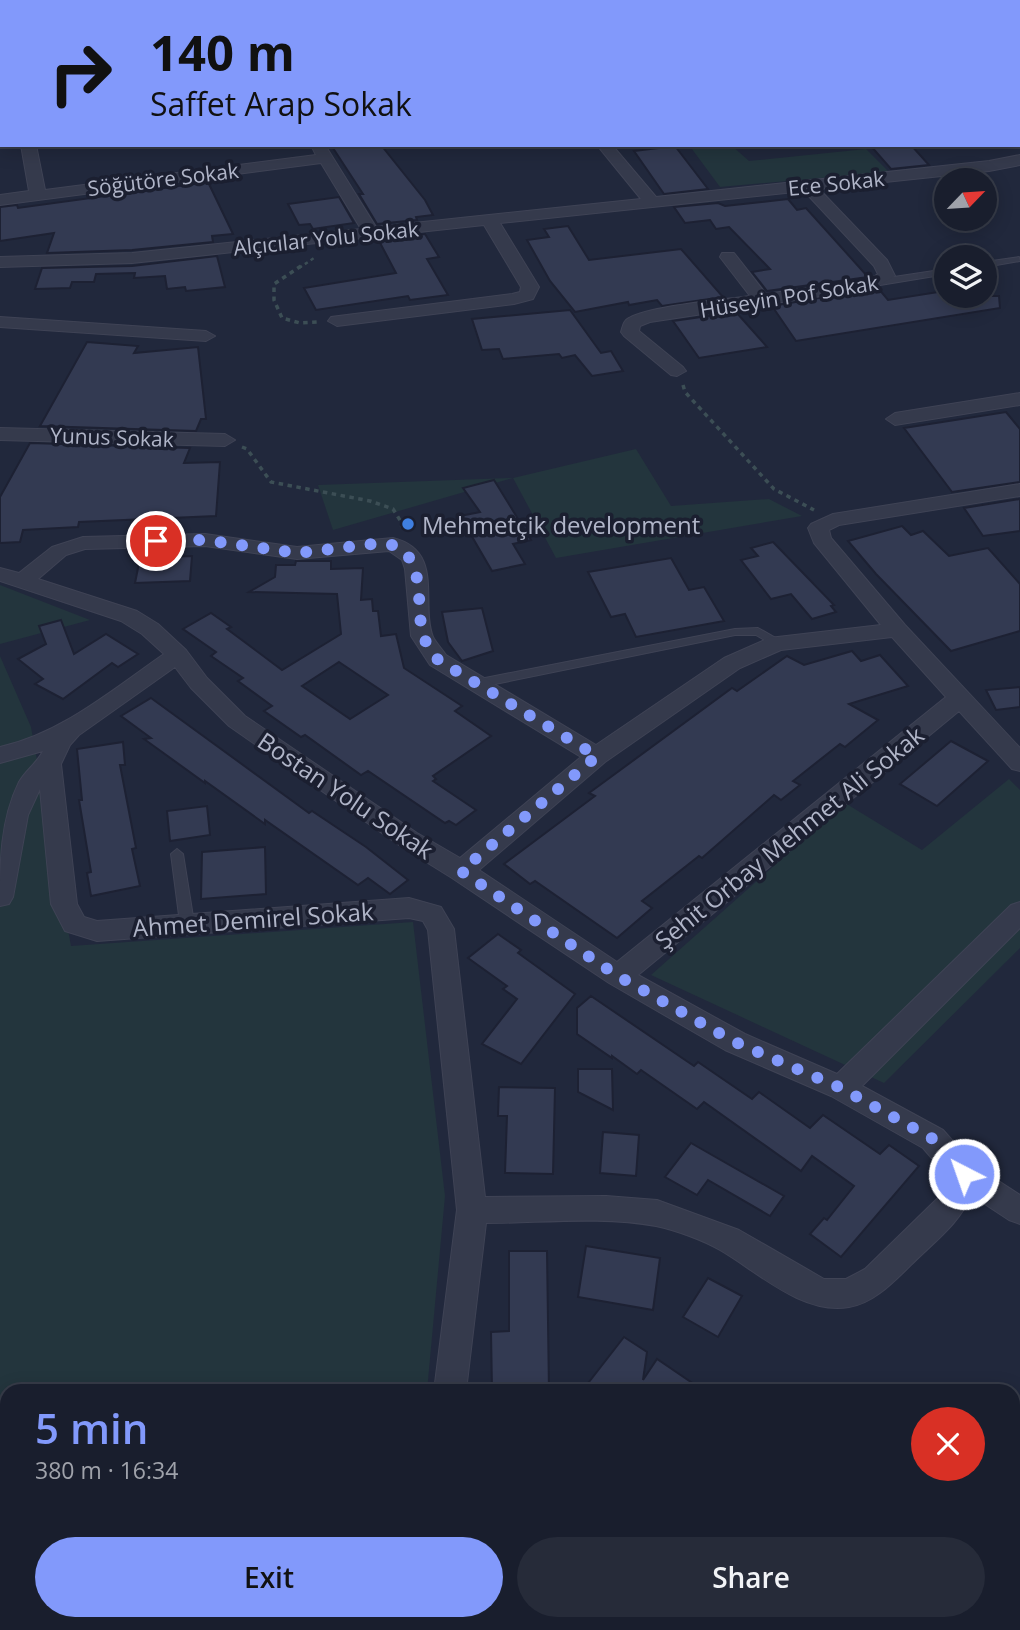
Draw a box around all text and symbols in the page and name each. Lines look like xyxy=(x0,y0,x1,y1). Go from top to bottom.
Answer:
text: 140 m xyxy=(150,19,295,85)
icon: right xyxy=(35,28,126,119)
text: Saffet Arap Sokak xyxy=(150,82,412,125)
street label: Söğütöre Sokak xyxy=(86,156,240,202)
street label: Ece Sokak xyxy=(786,164,886,202)
north arrow xyxy=(934,168,998,231)
map controls xyxy=(934,168,997,308)
street label: Alçıcılar Yolu Sokak xyxy=(232,214,420,262)
button: layers xyxy=(934,245,997,308)
street label: Hüseyin Pof Sokak xyxy=(698,268,880,324)
street label: Yunus Sokak xyxy=(50,421,174,453)
place label: Mehmetçik development xyxy=(422,508,700,541)
pin xyxy=(126,511,186,571)
marker: Mehmetçik development xyxy=(400,516,416,532)
icon: arrive xyxy=(137,522,175,560)
street label: Şehit Orbay Mehmet Ali Sokak xyxy=(648,718,931,956)
street label: Bostan Yolu Sokak xyxy=(252,724,441,866)
street label: Ahmet Demirel Sokak xyxy=(132,894,375,944)
position arrow xyxy=(927,1137,1001,1211)
text: 5 min xyxy=(35,1399,148,1456)
button: close xyxy=(911,1407,985,1481)
text: 380 m · 16:34 xyxy=(35,1454,178,1486)
button: Exit xyxy=(35,1537,503,1617)
button: Share xyxy=(517,1537,985,1617)

